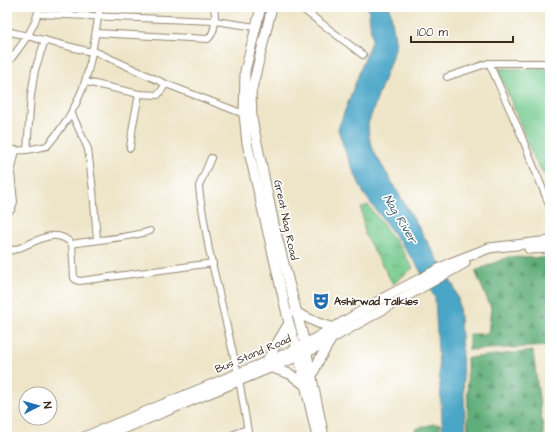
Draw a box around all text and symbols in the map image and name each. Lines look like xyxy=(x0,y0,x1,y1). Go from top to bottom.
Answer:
scale bar xyxy=(411,18,513,44)
text: 100 m xyxy=(417,24,448,41)
street label: Great Nag Road xyxy=(269,178,302,262)
water label: Nag River xyxy=(378,191,422,248)
theatre icon: Ashirwad Talkies xyxy=(311,291,331,311)
place label: Ashirwad Talkies xyxy=(334,294,419,309)
street label: Bus Stand Road xyxy=(213,331,294,377)
north arrow xyxy=(18,386,58,426)
text: N xyxy=(40,401,55,409)

